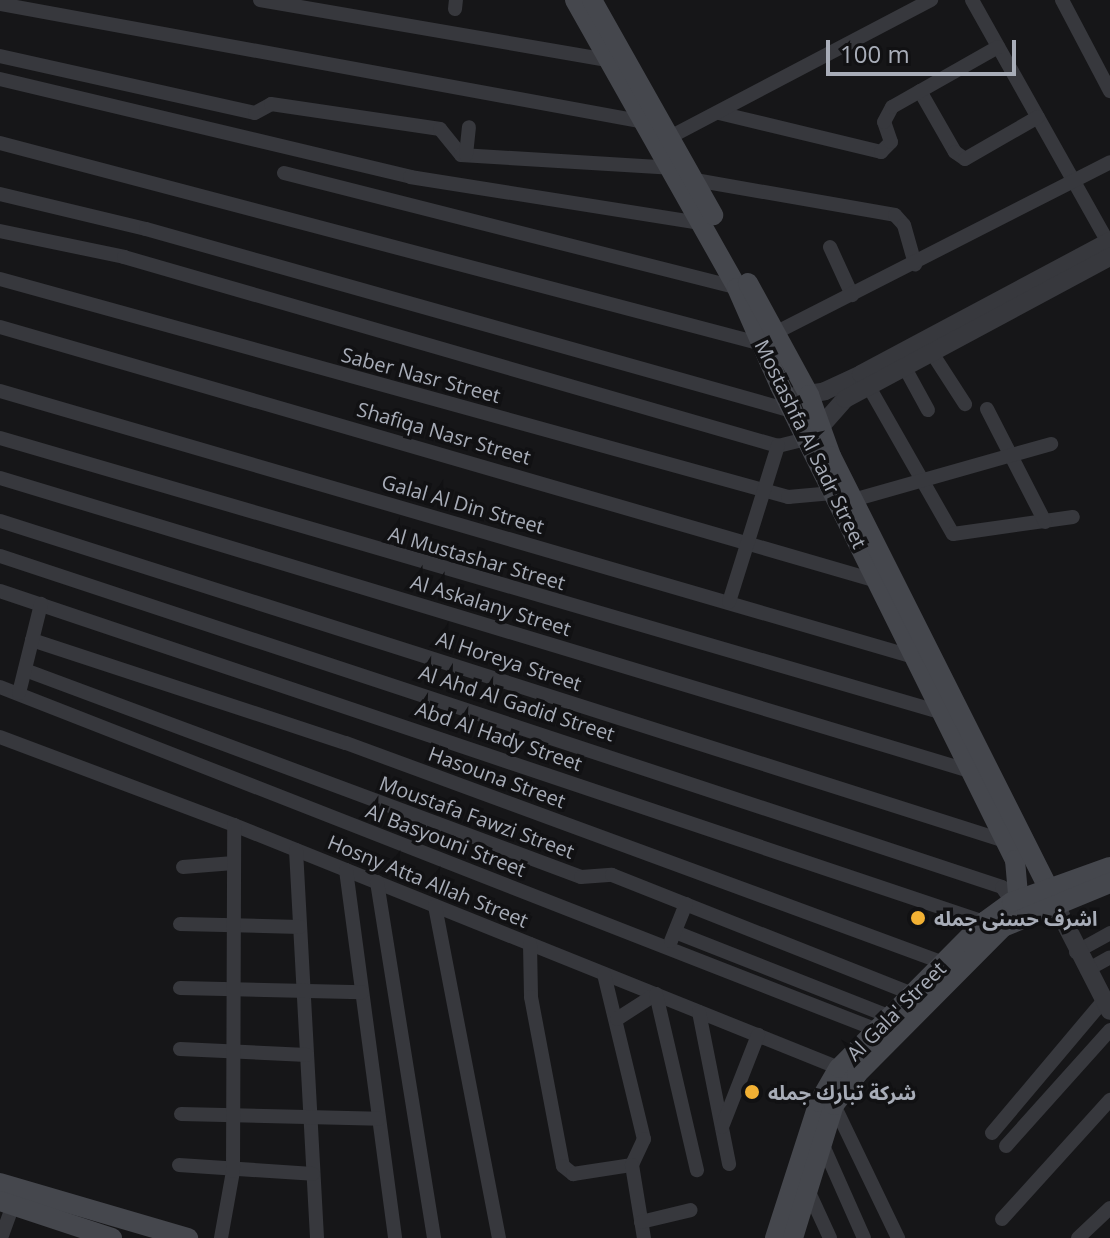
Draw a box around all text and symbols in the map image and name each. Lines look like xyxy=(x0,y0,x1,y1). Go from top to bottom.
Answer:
scale bar xyxy=(830,24,1020,74)
text: 100 m xyxy=(840,37,910,70)
street label: Mostashfa Al Sadr Street xyxy=(750,336,872,552)
street label: Saber Nasr Street xyxy=(339,342,503,408)
street label: Shafiqa Nasr Street xyxy=(354,397,534,469)
street label: Galal Al Din Street xyxy=(379,469,547,539)
street label: Al Mustashar Street xyxy=(386,521,568,595)
street label: Al Askalany Street xyxy=(408,569,574,641)
street label: Al Horeya Street xyxy=(433,626,585,696)
street label: Al Ahd Al Gadid Street xyxy=(416,660,618,746)
street label: Abd Al Hady Street xyxy=(413,696,585,776)
street label: Hasouna Street xyxy=(425,741,569,813)
street label: Moustafa Fawzi Street xyxy=(376,771,578,863)
street label: Al Basyouni Street xyxy=(363,798,529,882)
street label: Hosny Atta Allah Street xyxy=(324,830,532,932)
place label: اشرف حسنى جمله xyxy=(934,906,1097,930)
marker: اشرف حسنى جمله xyxy=(909,909,927,927)
street label: Al Gala' Street xyxy=(842,957,950,1065)
place label: شركة تبارك جمله xyxy=(768,1080,916,1104)
marker: شركة تبارك جمله xyxy=(743,1083,761,1101)

